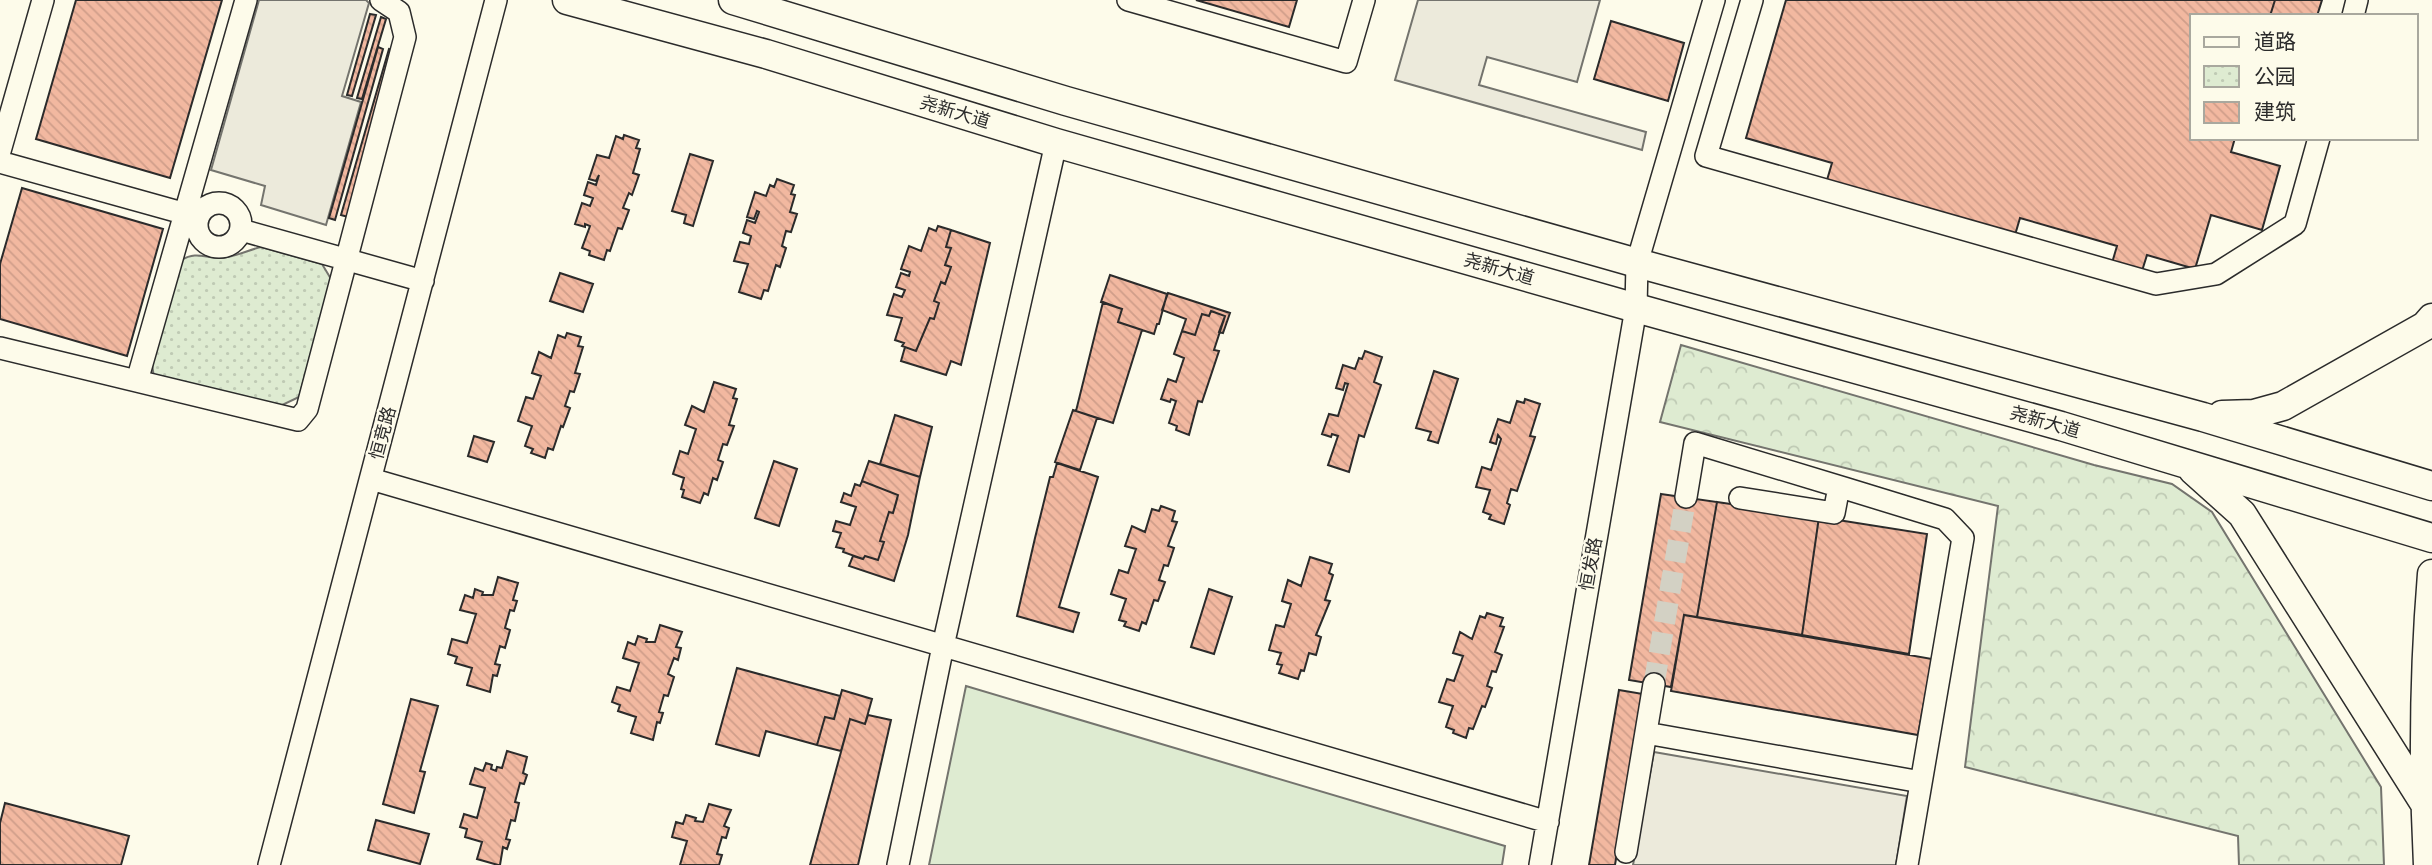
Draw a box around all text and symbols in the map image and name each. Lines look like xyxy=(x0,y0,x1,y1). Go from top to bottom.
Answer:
legend xyxy=(2190,14,2418,140)
text: 道路 xyxy=(2254,30,2296,54)
text: 公园 xyxy=(2254,65,2296,89)
street label: 尧新大道 xyxy=(918,91,993,132)
text: 建筑 xyxy=(2254,100,2296,124)
street label: 尧新大道 xyxy=(1462,249,1537,289)
street label: 尧新大道 xyxy=(2008,402,2083,442)
street label: 恒竞路 xyxy=(365,404,400,462)
street label: 恒发路 xyxy=(1575,536,1606,592)

